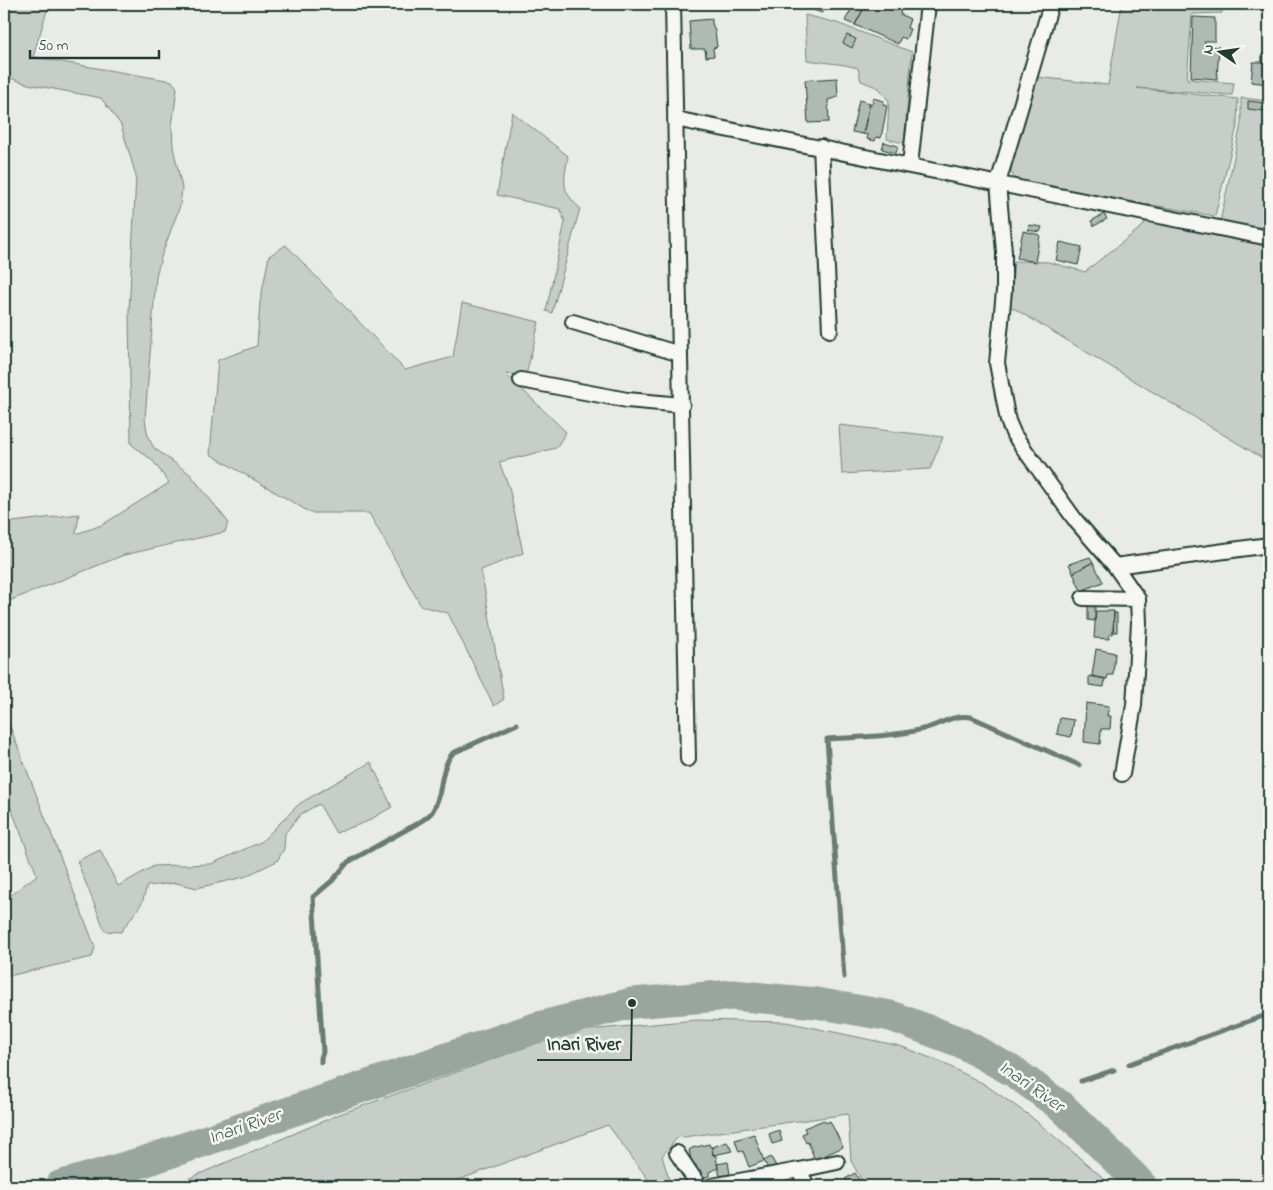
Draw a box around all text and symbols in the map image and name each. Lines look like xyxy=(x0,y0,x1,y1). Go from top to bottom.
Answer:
scale bar xyxy=(30,28,159,60)
north arrow xyxy=(1196,28,1246,78)
text: 50 m xyxy=(38,35,69,57)
text: N xyxy=(1198,42,1220,56)
callout: Inari River xyxy=(537,1026,631,1060)
text: Inari River xyxy=(547,1032,622,1059)
water label: Inari River xyxy=(993,1055,1071,1121)
water label: Inari River xyxy=(205,1101,287,1152)

